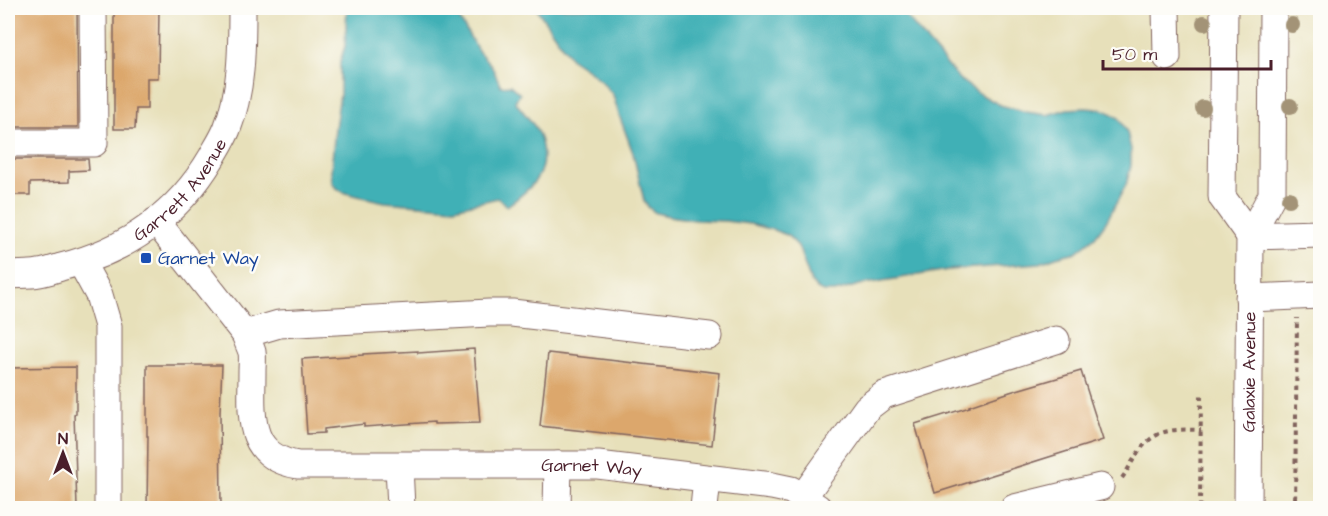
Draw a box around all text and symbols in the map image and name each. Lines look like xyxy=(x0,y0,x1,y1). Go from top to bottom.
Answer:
scale bar xyxy=(1103,33,1271,71)
text: 50 m xyxy=(1112,42,1157,67)
street label: Garrett Avenue xyxy=(128,134,233,247)
place label: Garnet Way xyxy=(158,246,259,272)
marker: Garnet Way xyxy=(139,251,153,265)
street label: Galaxie Avenue xyxy=(1237,311,1262,432)
north arrow xyxy=(33,423,93,483)
text: N xyxy=(58,428,68,450)
street label: Garnet Way xyxy=(541,453,643,484)

